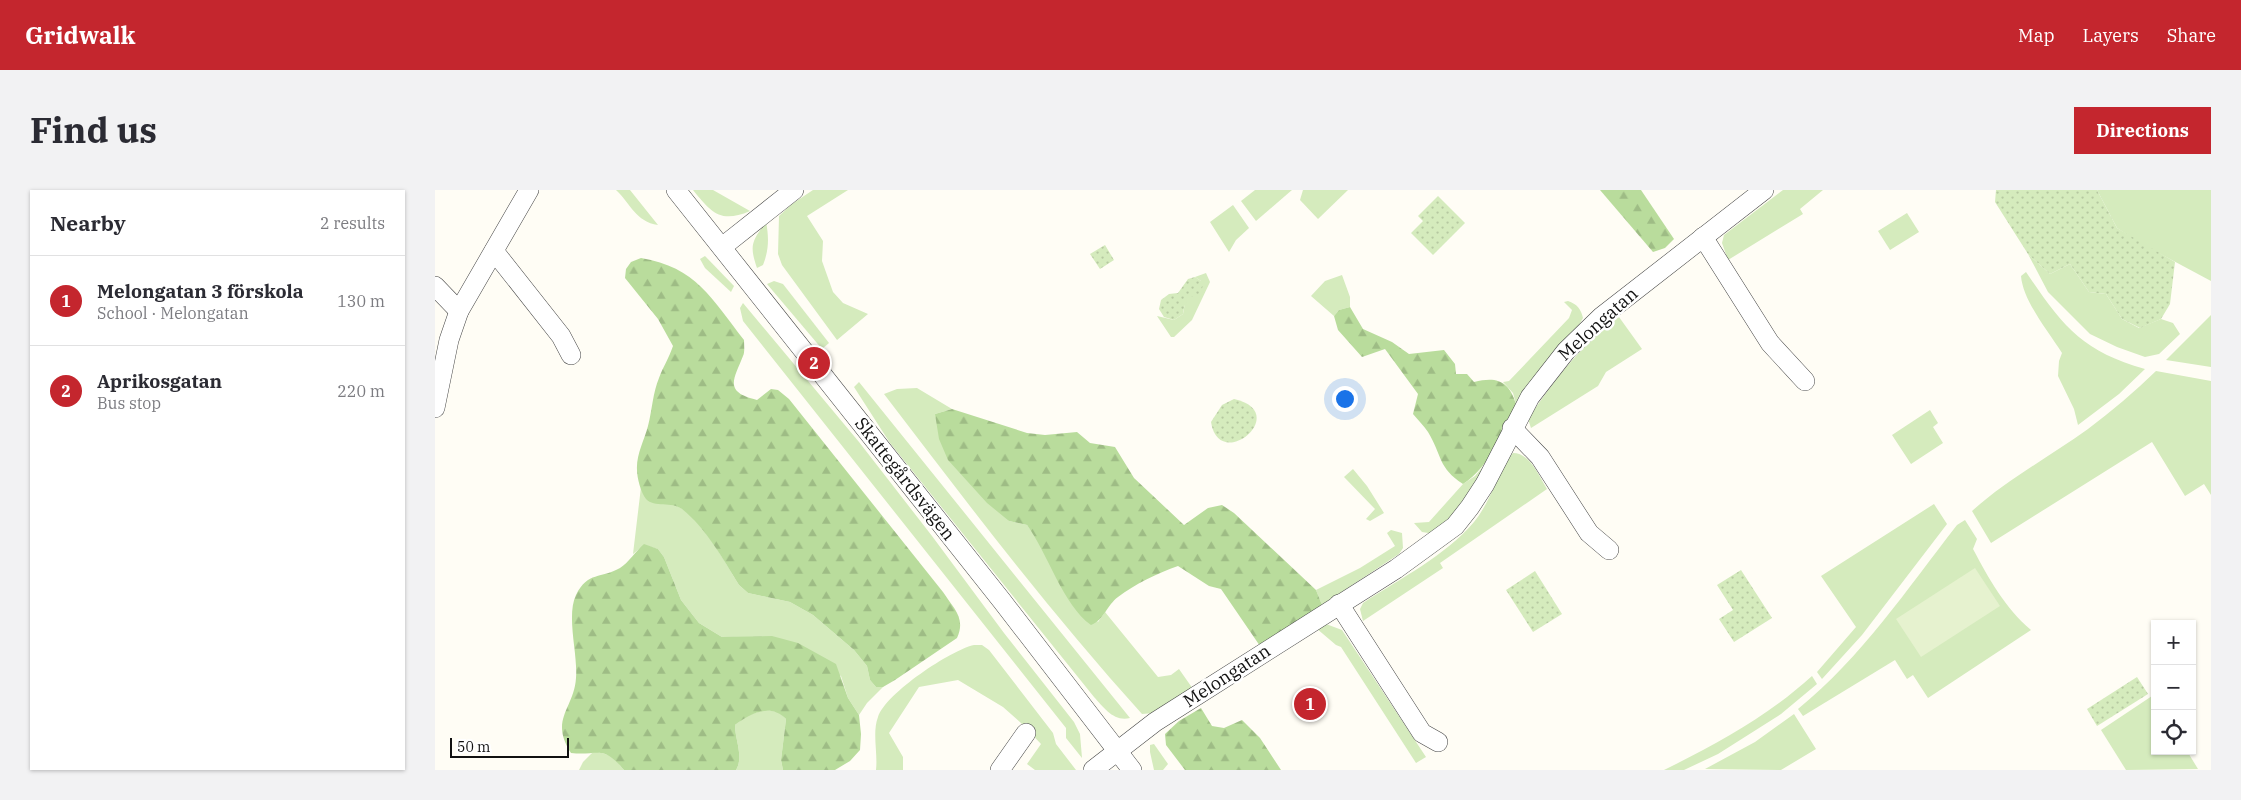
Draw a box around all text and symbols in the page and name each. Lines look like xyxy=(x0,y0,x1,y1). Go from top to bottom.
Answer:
text: Gridwalk xyxy=(25,19,135,51)
text: Map xyxy=(2018,24,2055,47)
text: Layers xyxy=(2083,24,2139,47)
text: Share xyxy=(2167,24,2216,47)
text: Find us xyxy=(30,107,157,153)
button: Directions xyxy=(2074,107,2211,154)
text: Nearby xyxy=(50,209,126,237)
text: 2 results xyxy=(320,213,385,233)
text: Melongatan 3 förskola xyxy=(97,279,304,303)
street label: Melongatan xyxy=(1553,282,1642,365)
text: 1 xyxy=(61,291,71,311)
text: 130 m xyxy=(337,291,385,311)
text: School · Melongatan xyxy=(97,303,249,323)
pin: 2 xyxy=(798,344,830,382)
text: Aprikosgatan xyxy=(97,369,222,393)
text: 2 xyxy=(61,381,71,401)
text: 220 m xyxy=(337,381,385,401)
your location xyxy=(1332,386,1358,412)
text: Bus stop xyxy=(97,393,161,413)
street label: Skattegårdsvägen xyxy=(850,413,961,545)
map controls xyxy=(2151,620,2196,755)
button: + xyxy=(2151,620,2196,665)
street label: Melongatan xyxy=(1179,639,1275,712)
button: − xyxy=(2151,665,2196,710)
pin: 1 xyxy=(1294,685,1326,723)
button: locate xyxy=(2151,710,2196,755)
scale bar xyxy=(450,735,569,758)
text: 50 m xyxy=(457,738,490,756)

